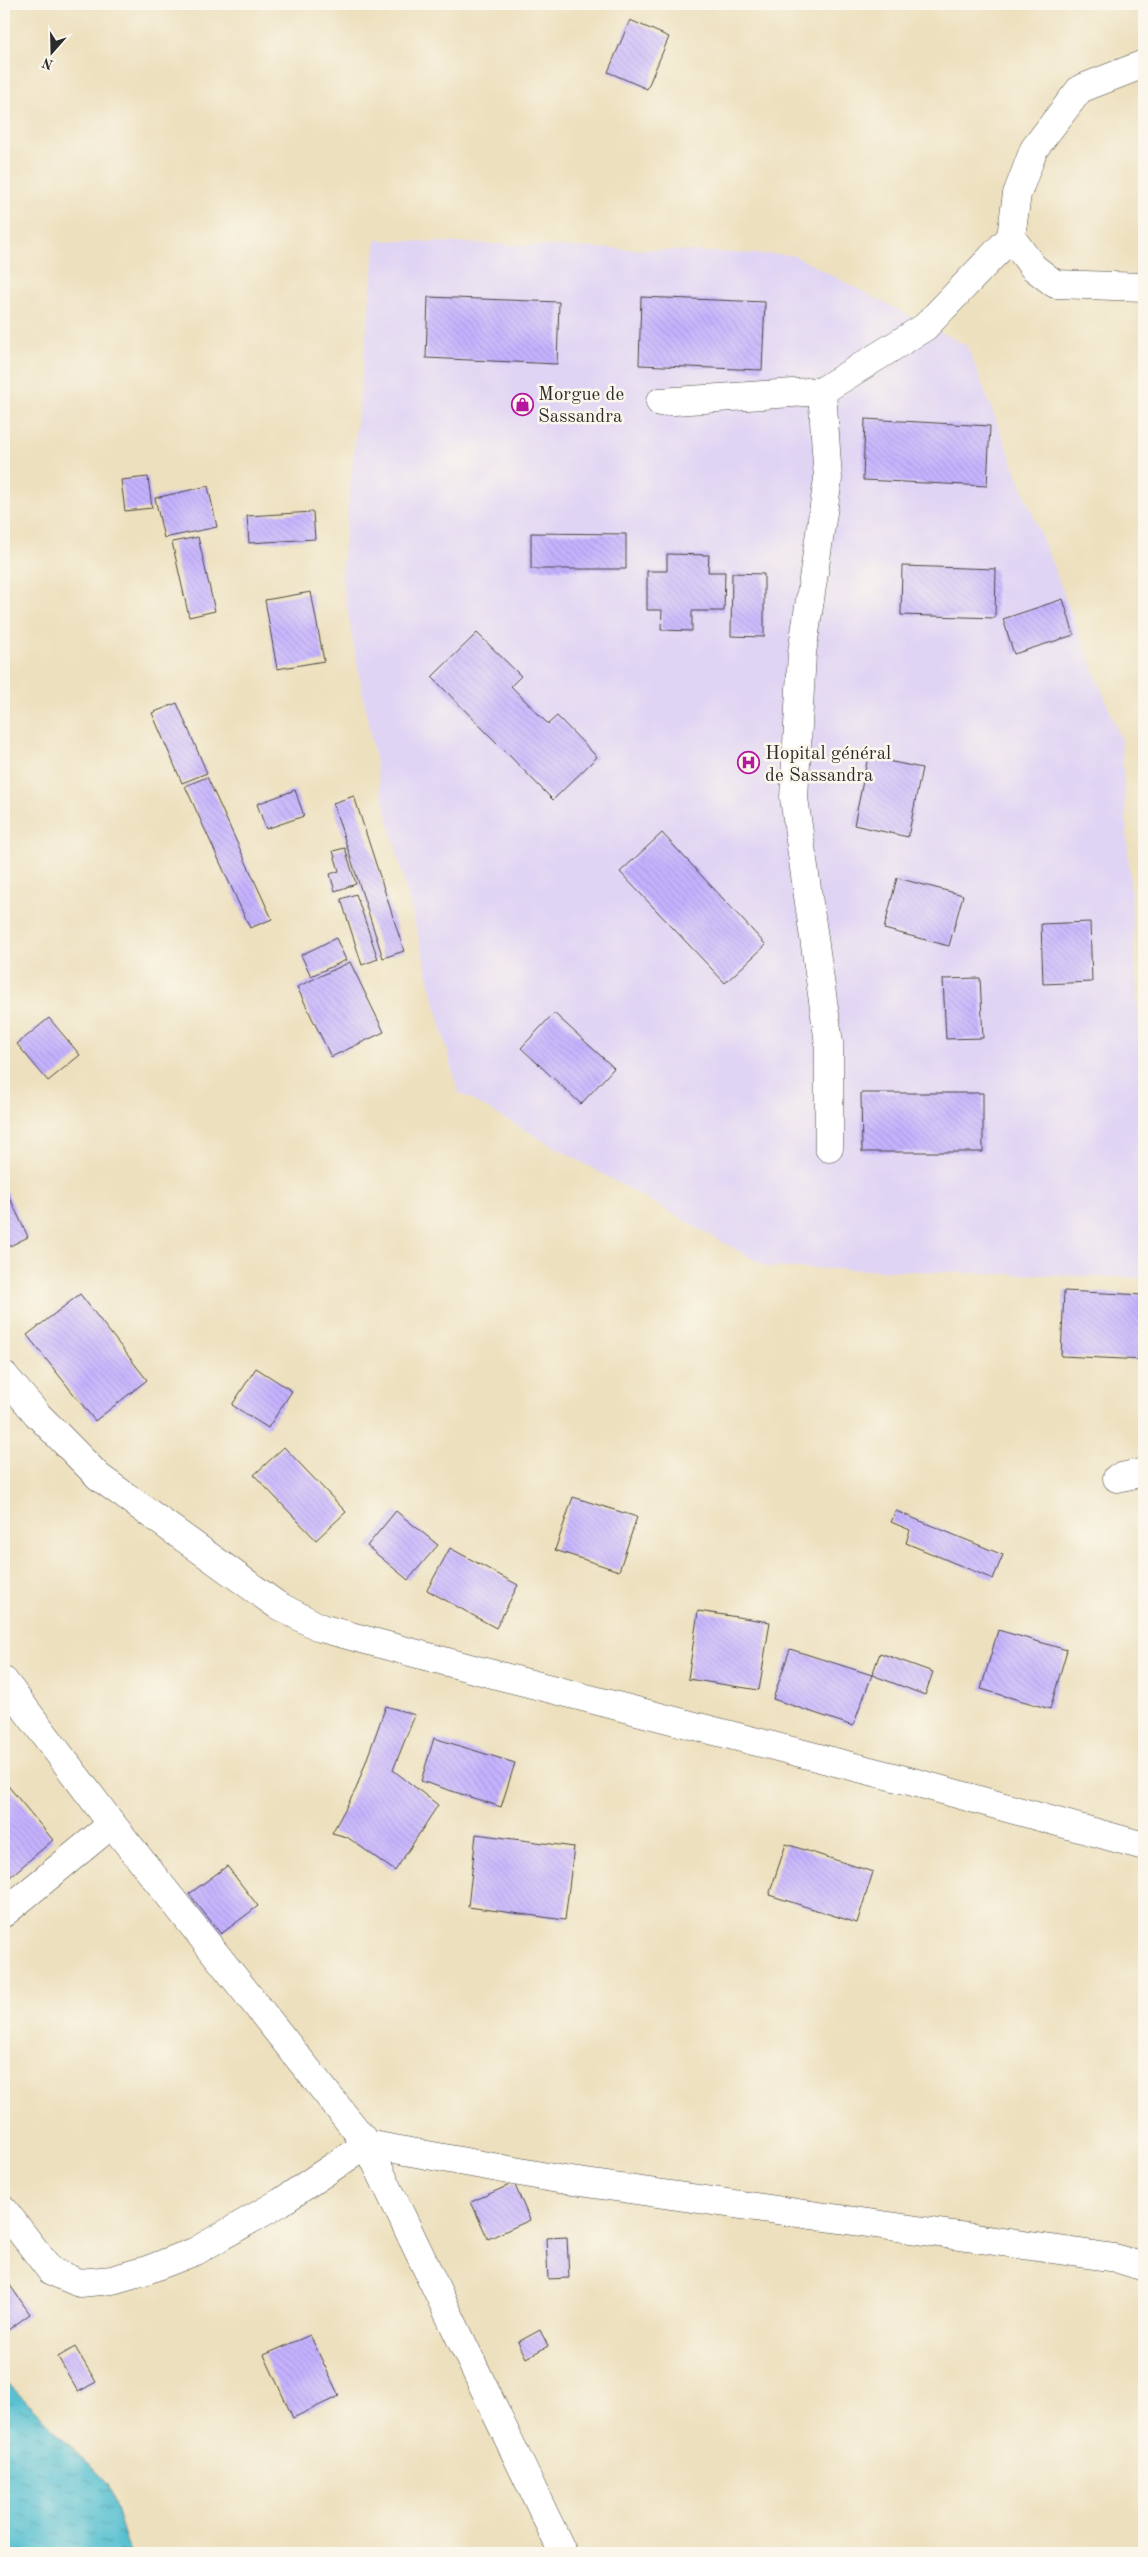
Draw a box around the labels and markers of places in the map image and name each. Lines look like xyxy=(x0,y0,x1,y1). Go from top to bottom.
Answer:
place label: Morgue de Sassandra xyxy=(538,386,624,427)
shop icon: Morgue de Sassandra xyxy=(510,392,534,416)
place label: Hopital général de Sassandra xyxy=(765,745,891,786)
hospital icon: Hopital général de Sassandra xyxy=(737,751,761,775)

